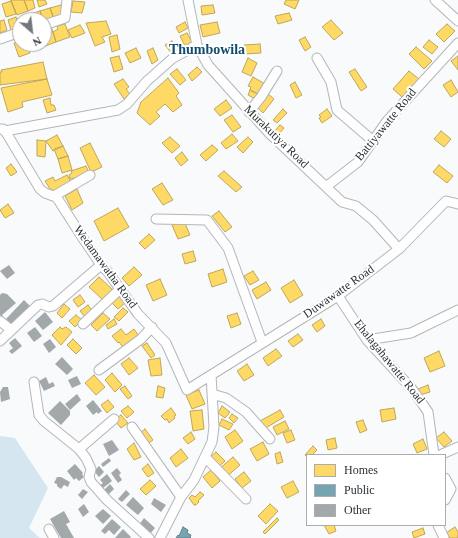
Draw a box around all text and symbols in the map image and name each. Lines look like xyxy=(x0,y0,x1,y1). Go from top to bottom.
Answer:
north arrow xyxy=(12,12,52,52)
text: N xyxy=(31,35,43,49)
district label: Thumbowila xyxy=(169,42,245,58)
street label: Battiyawatte Road xyxy=(352,86,420,164)
street label: Murakutiya Road xyxy=(241,103,311,171)
street label: Wedamawatha Road xyxy=(70,223,140,311)
street label: Duwawatte Road xyxy=(301,262,377,322)
street label: Ehalagahawatte Road xyxy=(351,317,427,407)
legend xyxy=(306,454,446,526)
text: Homes xyxy=(344,463,378,477)
text: Public xyxy=(344,483,375,497)
text: Other xyxy=(344,503,371,517)

